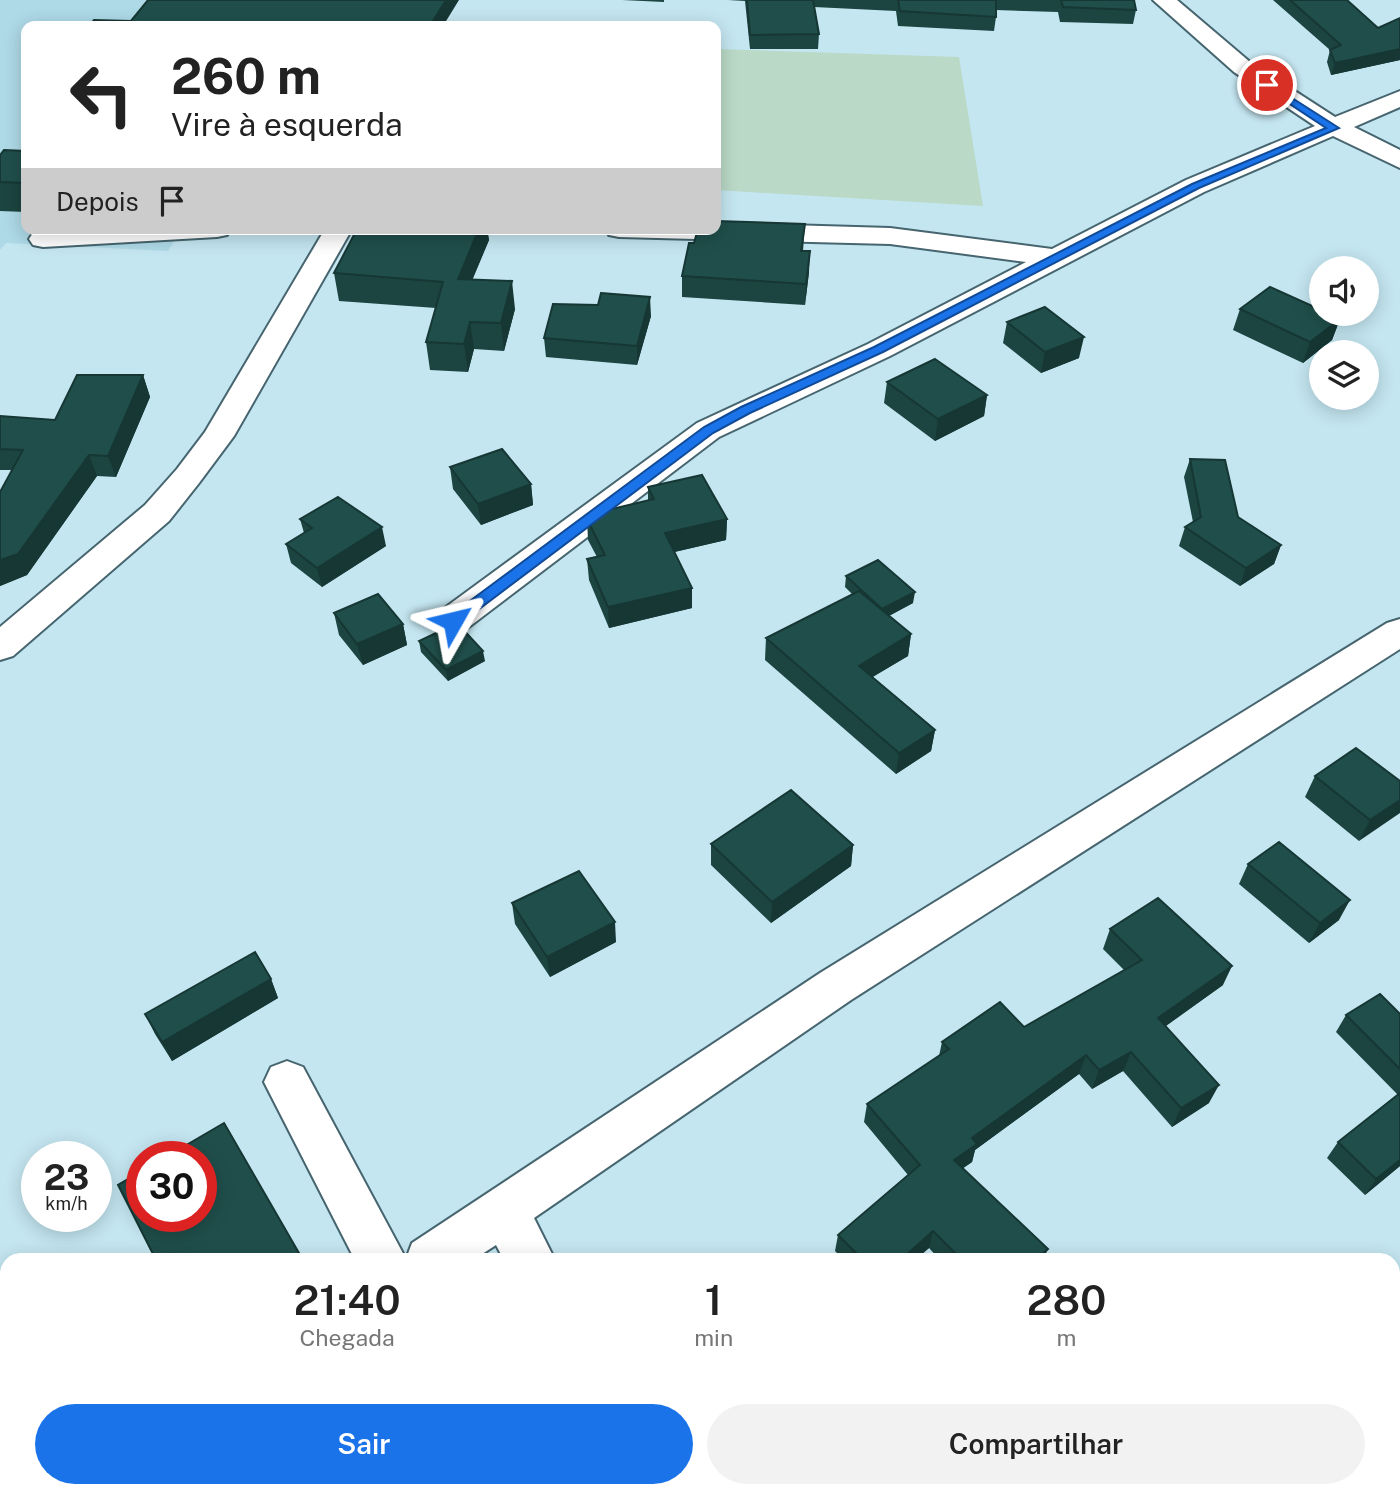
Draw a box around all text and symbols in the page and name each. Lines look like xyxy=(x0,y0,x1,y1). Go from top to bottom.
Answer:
text: 260 m xyxy=(171,47,321,105)
icon: left xyxy=(56,49,147,140)
pin xyxy=(1237,55,1297,115)
icon: arrive xyxy=(1248,66,1286,104)
text: Vire à esquerda xyxy=(171,106,403,143)
icon: arrive xyxy=(153,182,191,220)
text: Depois xyxy=(56,186,139,217)
map controls xyxy=(1309,256,1379,410)
button: sound xyxy=(1309,256,1379,326)
button: layers xyxy=(1309,340,1379,410)
position arrow xyxy=(416,584,490,658)
speed limit sign: 30 xyxy=(126,1141,217,1232)
text: 23 xyxy=(44,1157,89,1198)
text: km/h xyxy=(45,1193,88,1214)
text: 21:40 xyxy=(293,1275,401,1324)
text: 1 xyxy=(705,1275,722,1324)
text: 280 xyxy=(1027,1275,1107,1324)
text: Chegada xyxy=(299,1324,395,1351)
text: min xyxy=(694,1324,733,1351)
text: m xyxy=(1057,1324,1077,1351)
button: Sair xyxy=(35,1404,693,1484)
button: Compartilhar xyxy=(707,1404,1365,1484)

